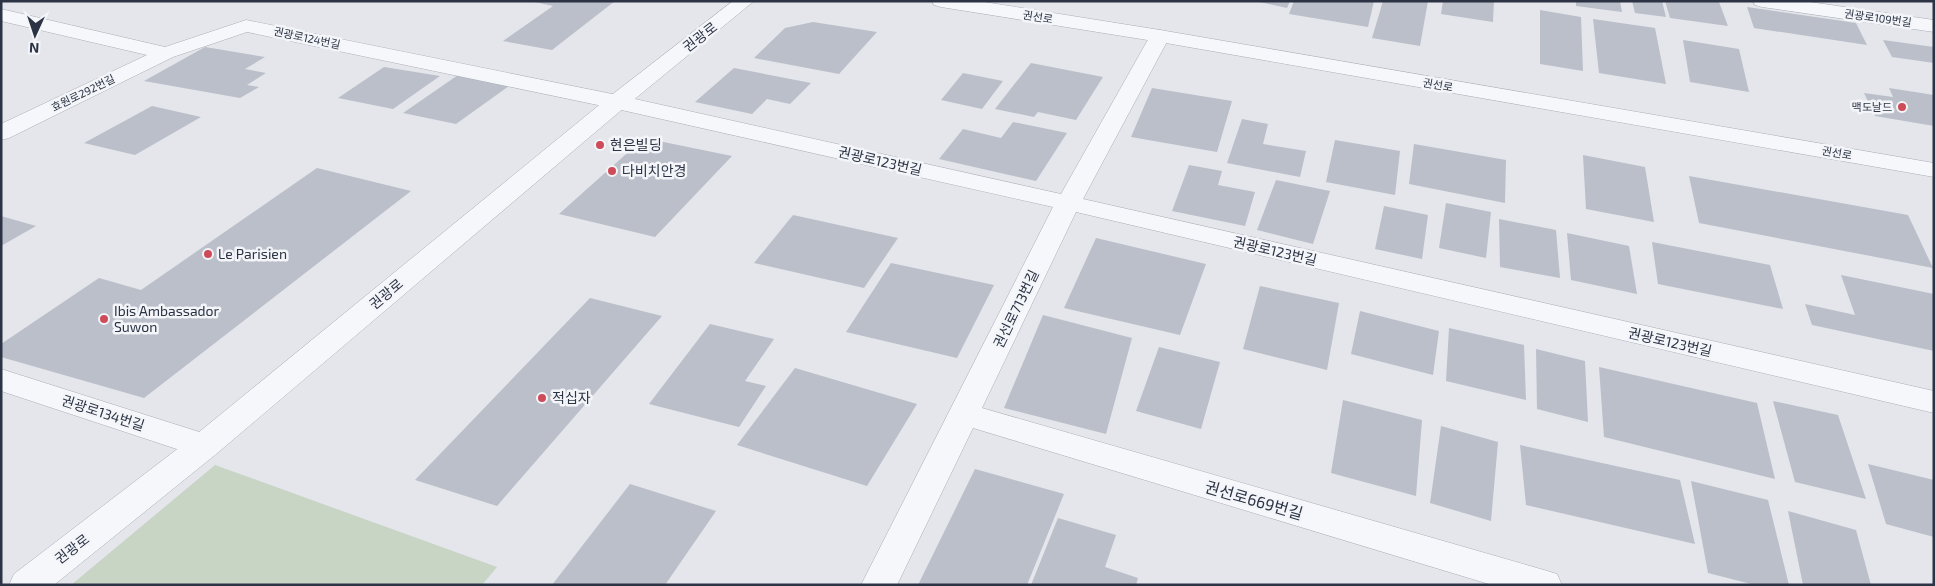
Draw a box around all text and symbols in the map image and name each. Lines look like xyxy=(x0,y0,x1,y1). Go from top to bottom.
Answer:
street label: 권광로109번길 xyxy=(1844,6,1913,29)
street label: 권선로 xyxy=(1022,8,1054,25)
north arrow xyxy=(10,10,60,60)
street label: 권광로 xyxy=(679,18,720,55)
street label: 권광로124번길 xyxy=(273,24,342,51)
text: N xyxy=(29,40,40,57)
street label: 효원로292번길 xyxy=(49,72,117,114)
street label: 권선로 xyxy=(1422,75,1454,94)
place label: 맥도날드 xyxy=(1852,100,1892,113)
marker: 맥도날드 xyxy=(1896,101,1908,113)
place label: 현은빌딩 xyxy=(610,136,662,153)
marker: 현은빌딩 xyxy=(594,139,606,151)
street label: 권광로123번길 xyxy=(836,143,924,178)
street label: 권선로 xyxy=(1821,143,1853,162)
place label: 다비치안경 xyxy=(622,162,686,179)
marker: 다비치안경 xyxy=(606,165,618,177)
street label: 권광로123번길 xyxy=(1231,233,1319,268)
place label: Le Parisien xyxy=(218,245,287,262)
marker: Le Parisien xyxy=(202,248,214,260)
street label: 권선로713번길 xyxy=(989,267,1042,351)
street label: 권광로 xyxy=(365,275,406,313)
place label: Ibis Ambassador Suwon xyxy=(114,302,220,335)
marker: Ibis Ambassador Suwon xyxy=(98,313,110,325)
street label: 권광로123번길 xyxy=(1626,324,1714,359)
place label: 적십자 xyxy=(552,389,591,406)
street label: 권광로134번길 xyxy=(59,391,147,434)
marker: 적십자 xyxy=(536,392,548,404)
street label: 권선로669번길 xyxy=(1203,476,1305,523)
street label: 권광로 xyxy=(51,530,92,567)

